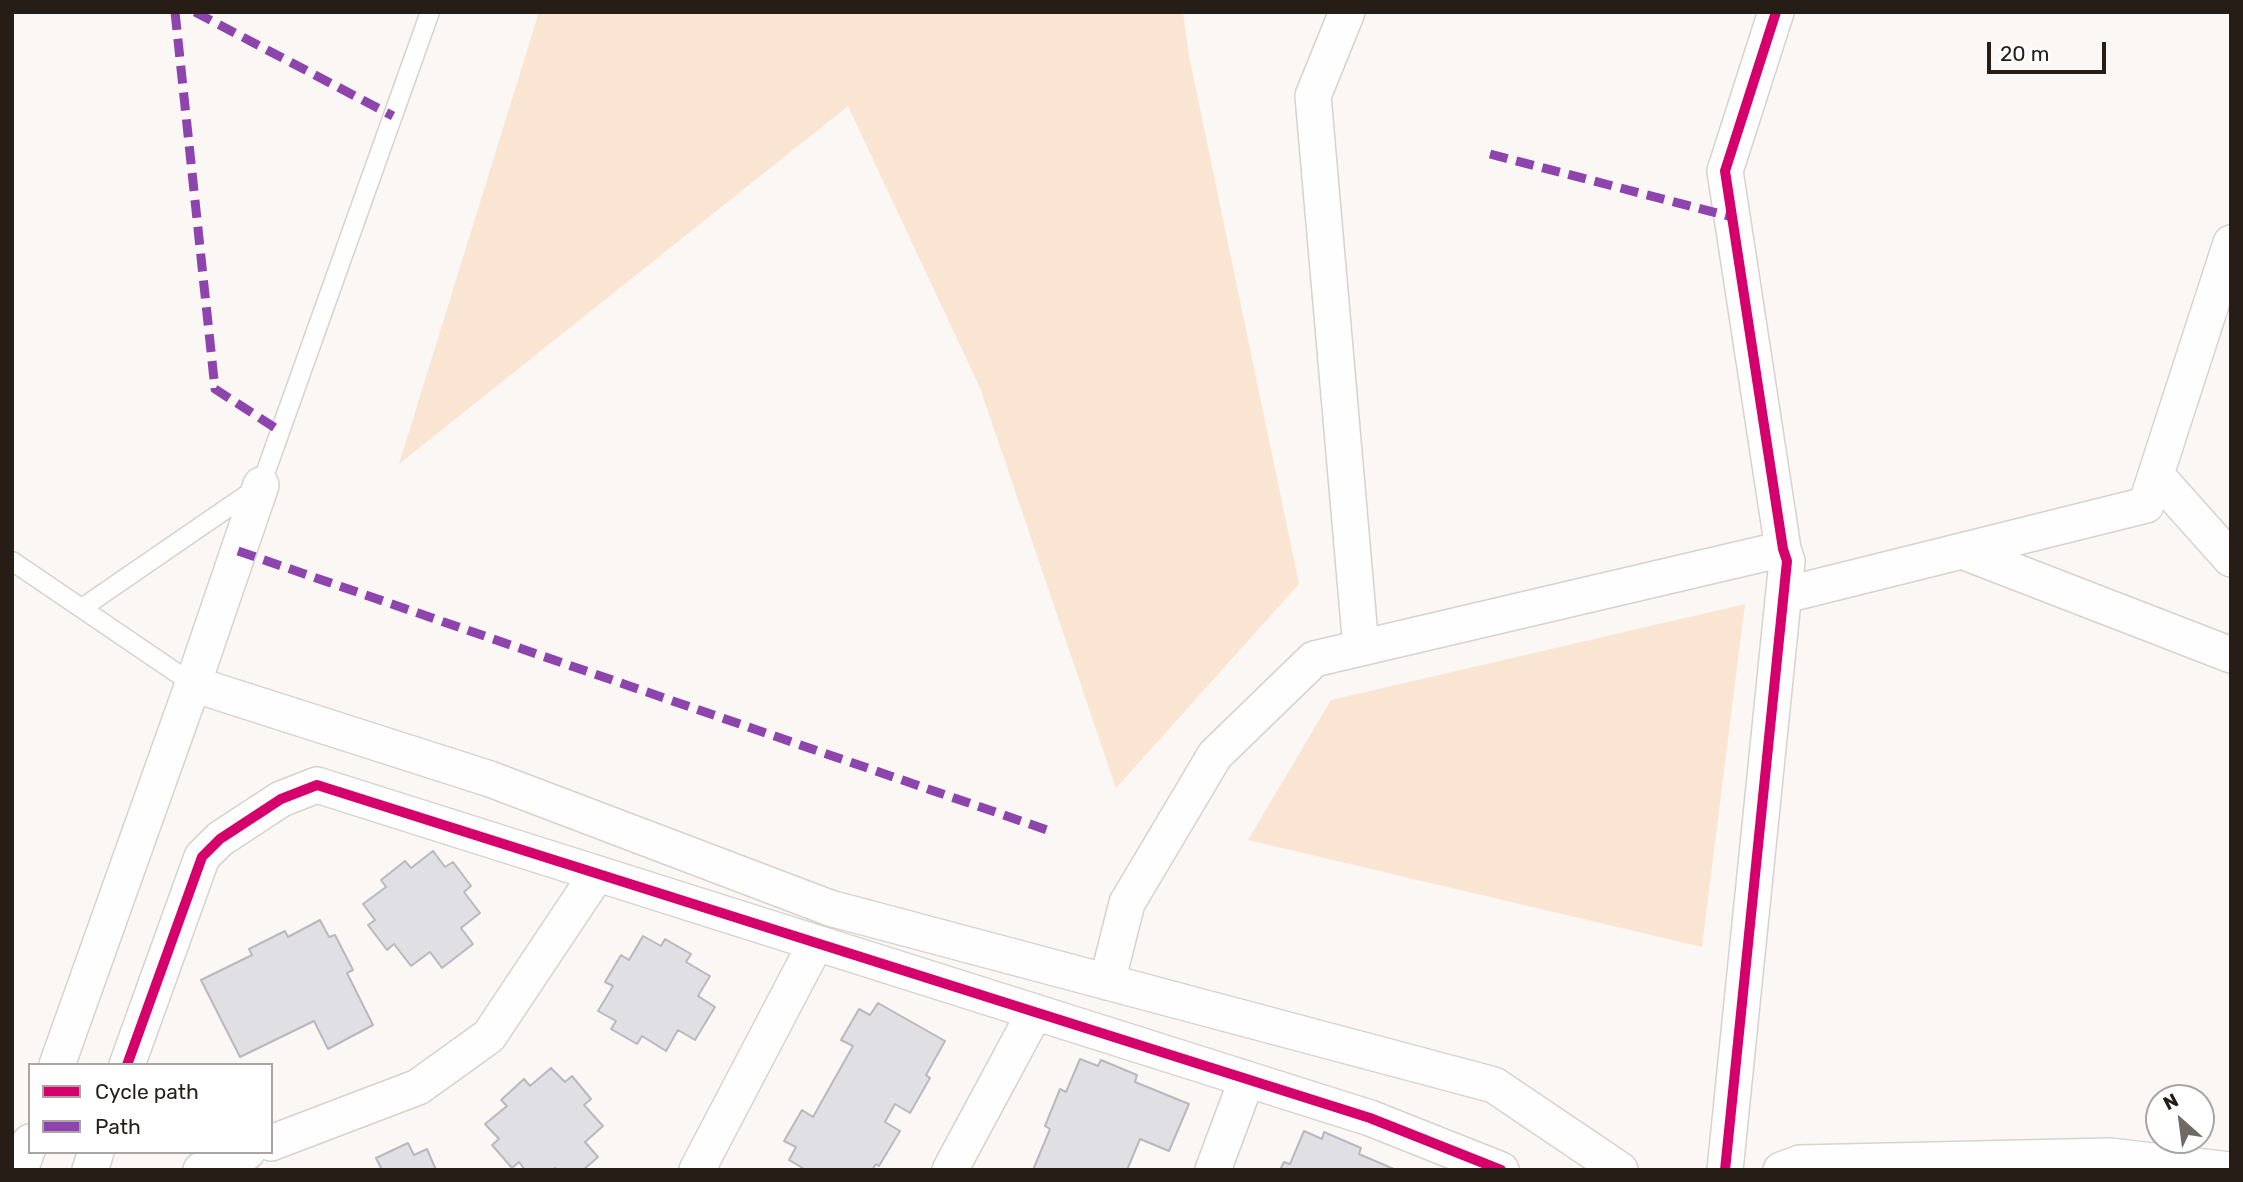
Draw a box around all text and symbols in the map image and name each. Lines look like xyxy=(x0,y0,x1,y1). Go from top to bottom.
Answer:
scale bar xyxy=(1991,28,2110,72)
text: 20 m xyxy=(2000,41,2049,66)
legend xyxy=(28,1063,273,1154)
text: Cycle path xyxy=(95,1079,199,1104)
north arrow xyxy=(2145,1084,2215,1154)
text: N xyxy=(2159,1088,2182,1115)
text: Path xyxy=(95,1114,141,1139)

